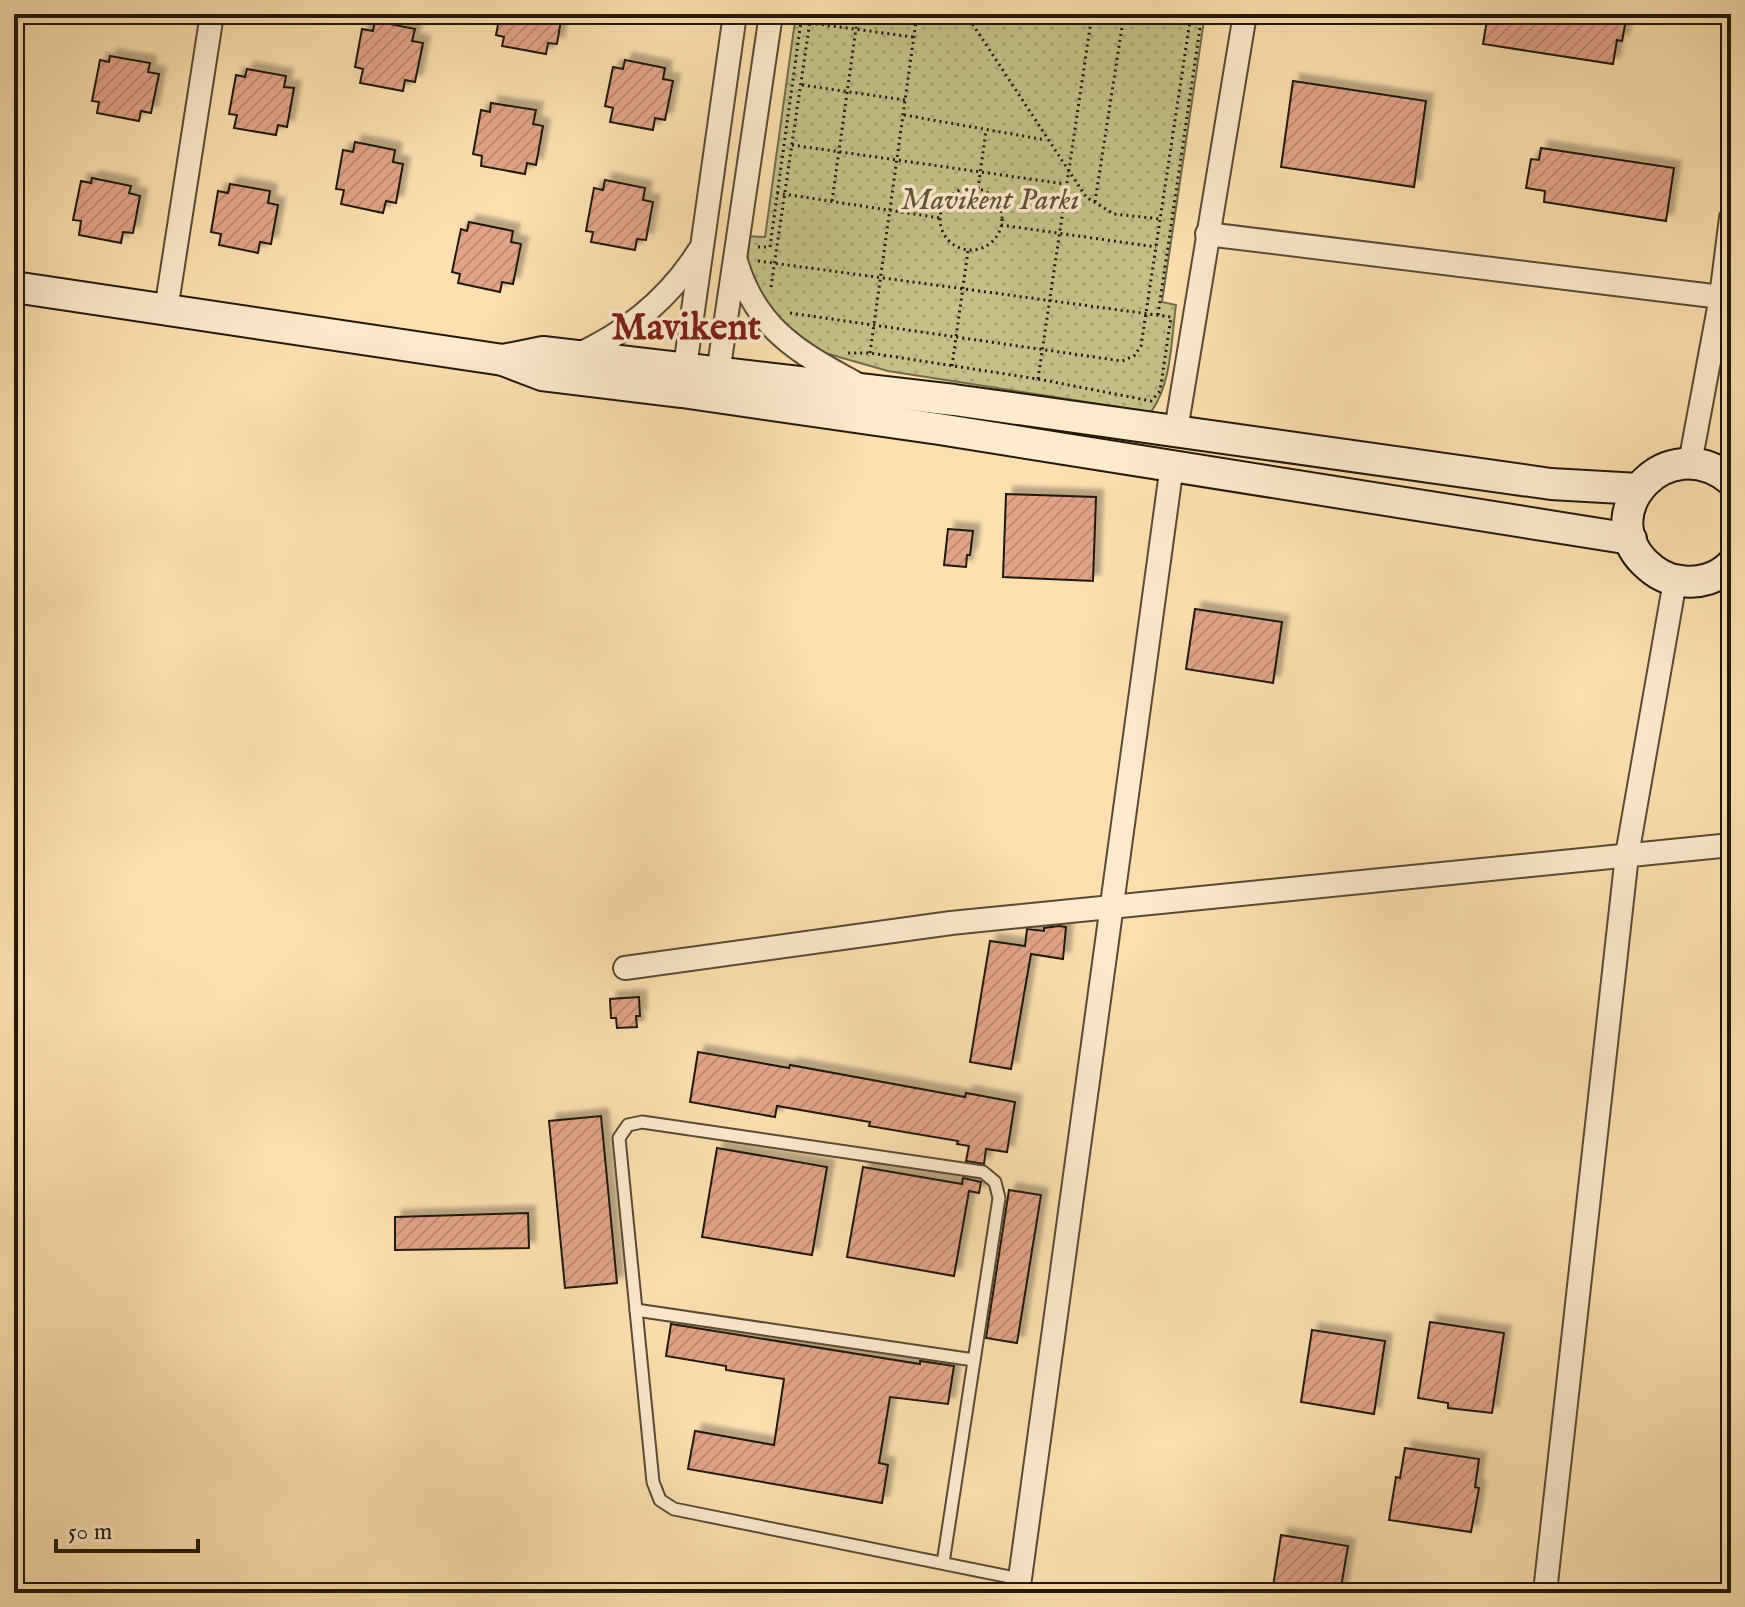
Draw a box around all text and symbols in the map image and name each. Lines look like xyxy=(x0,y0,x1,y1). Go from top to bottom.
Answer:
park label: Mavikent Parkı xyxy=(901,182,1079,220)
district label: Mavikent xyxy=(611,305,761,353)
scale bar xyxy=(56,1503,198,1553)
text: 50 m xyxy=(68,1517,112,1548)

